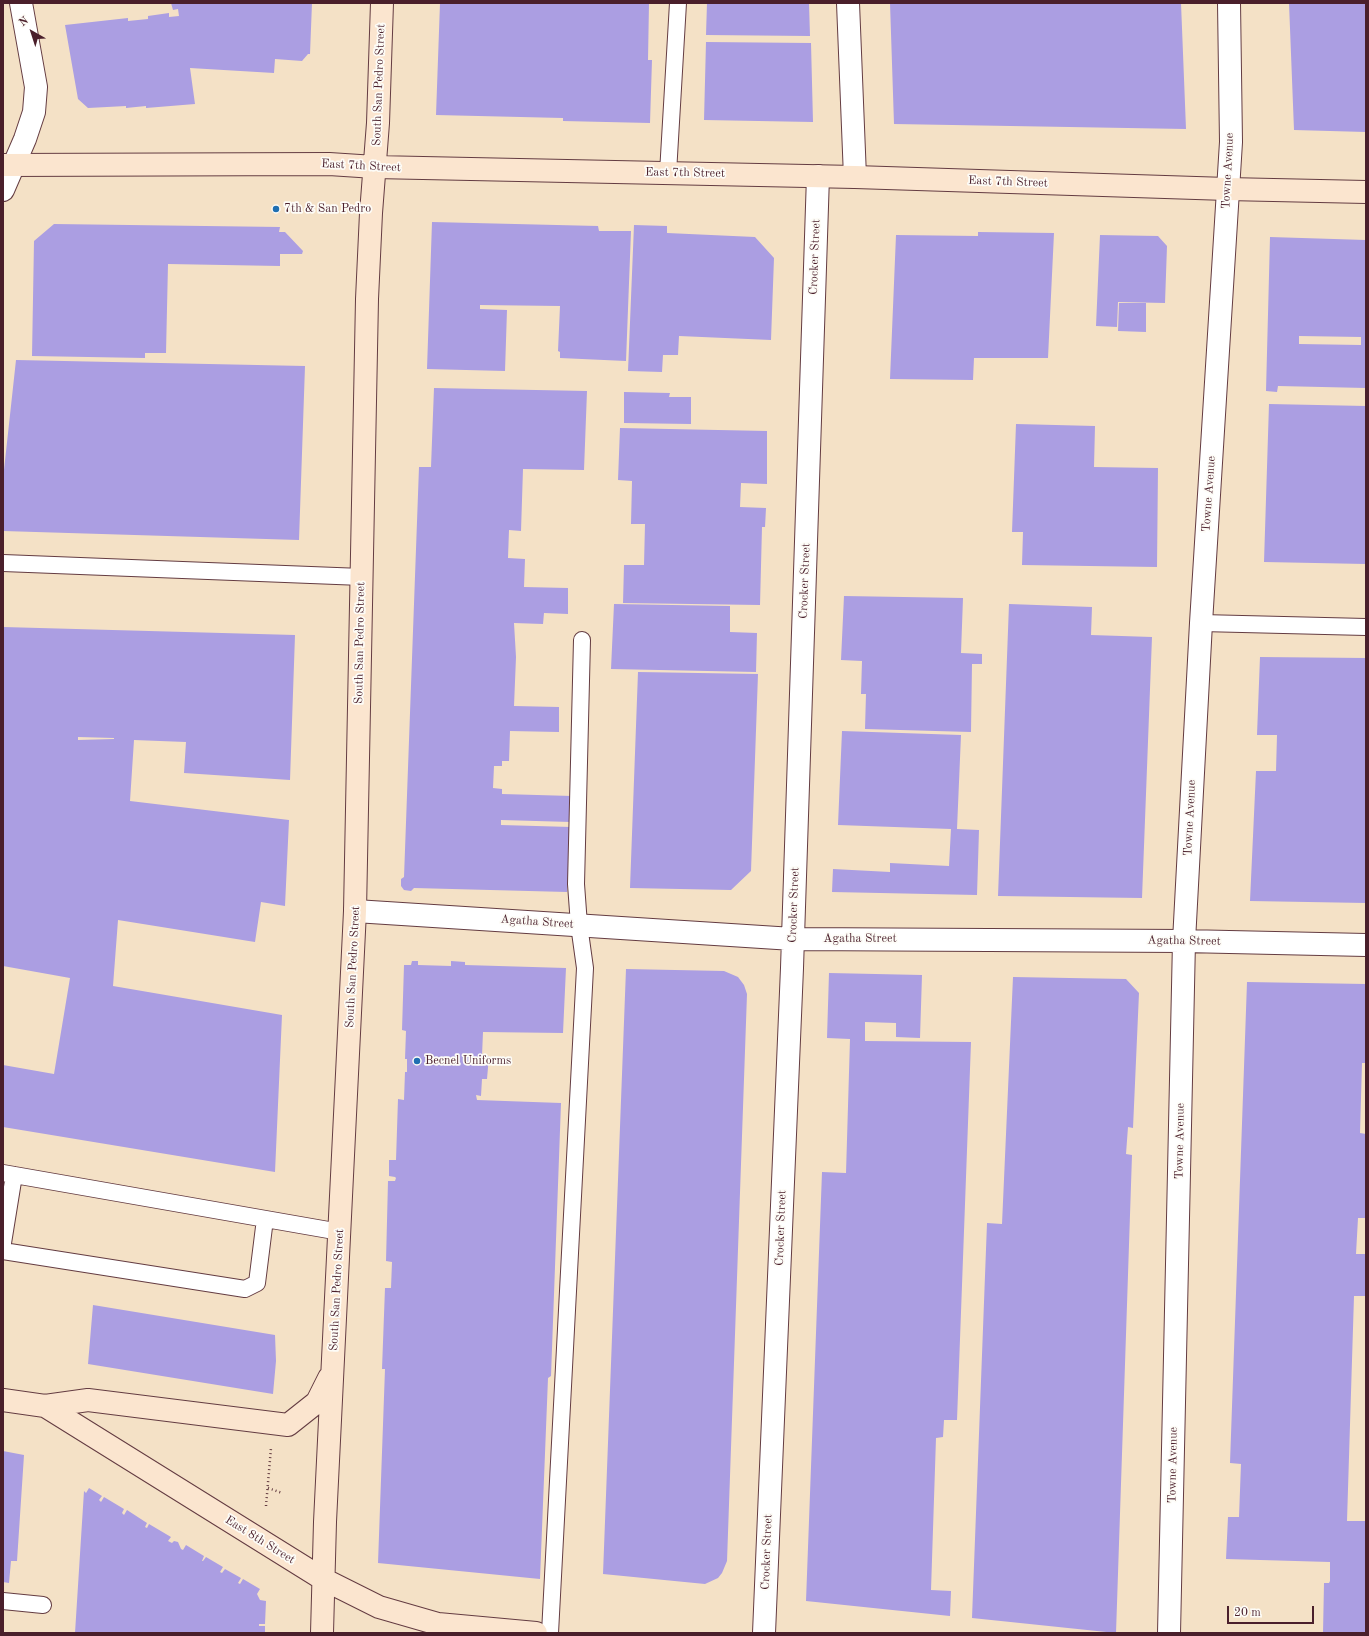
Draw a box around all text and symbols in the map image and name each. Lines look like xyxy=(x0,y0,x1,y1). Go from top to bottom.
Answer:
north arrow xyxy=(12,12,52,52)
text: N xyxy=(17,15,31,29)
street label: South San Pedro Street xyxy=(370,24,388,146)
street label: Towne Avenue xyxy=(1219,133,1237,209)
street label: East 7th Street xyxy=(321,157,401,175)
street label: East 7th Street xyxy=(645,165,725,181)
street label: East 7th Street xyxy=(968,173,1048,191)
place label: 7th & San Pedro xyxy=(284,202,371,216)
marker: 7th & San Pedro xyxy=(271,204,281,214)
street label: Crocker Street xyxy=(806,219,824,295)
street label: Towne Avenue xyxy=(1199,455,1219,533)
street label: Crocker Street xyxy=(796,543,814,619)
street label: South San Pedro Street xyxy=(352,582,368,704)
street label: Towne Avenue xyxy=(1181,780,1199,856)
street label: Crocker Street xyxy=(785,867,803,943)
street label: South San Pedro Street xyxy=(343,905,363,1029)
street label: Agatha Street xyxy=(500,912,574,932)
street label: Agatha Street xyxy=(823,932,897,946)
street label: Agatha Street xyxy=(1147,933,1221,949)
place label: Becnel Uniforms xyxy=(425,1054,511,1068)
marker: Becnel Uniforms xyxy=(412,1056,422,1066)
street label: Towne Avenue xyxy=(1172,1103,1188,1179)
street label: Crocker Street xyxy=(772,1190,790,1266)
street label: South San Pedro Street xyxy=(327,1228,347,1352)
street label: Towne Avenue xyxy=(1165,1427,1181,1503)
street label: East 8th Street xyxy=(222,1513,298,1567)
street label: Crocker Street xyxy=(758,1514,776,1590)
scale bar xyxy=(1229,1598,1316,1624)
text: 20 m xyxy=(1234,1607,1261,1619)

